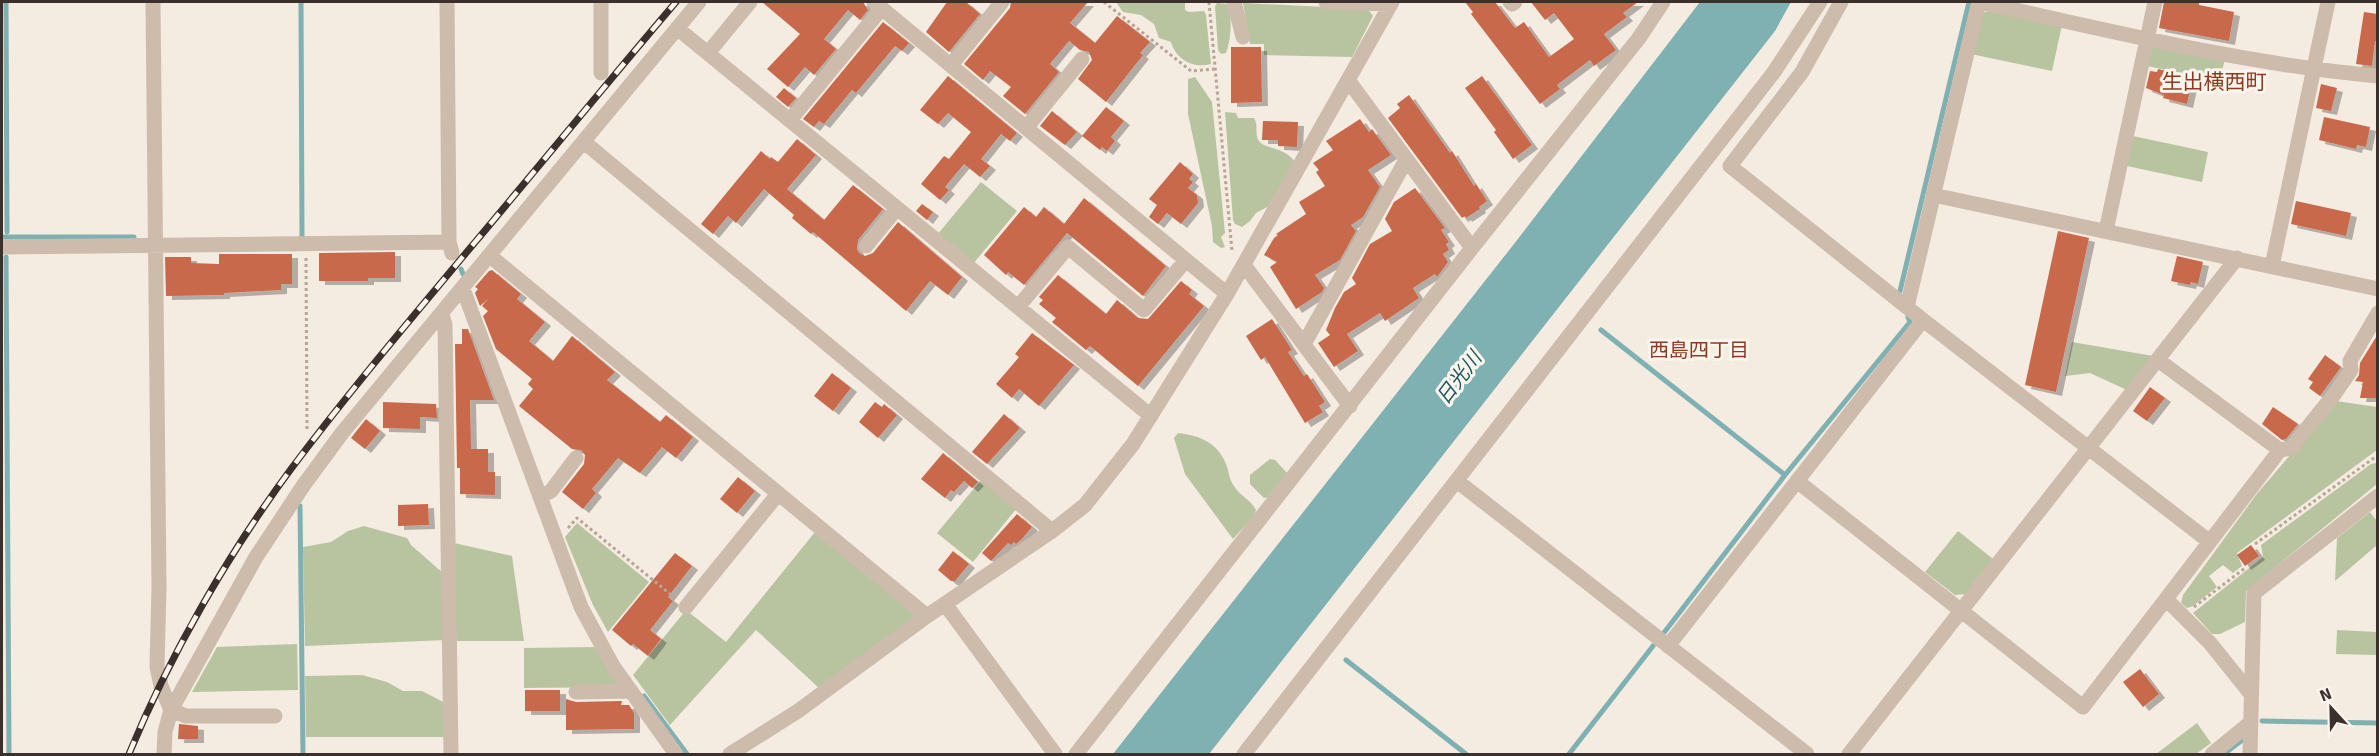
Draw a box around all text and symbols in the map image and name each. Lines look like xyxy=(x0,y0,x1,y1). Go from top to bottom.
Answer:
district label: 生出横西町 xyxy=(2162,69,2267,95)
district label: 西島四丁目 xyxy=(1649,338,1749,363)
water label: 日光川 xyxy=(1431,345,1488,409)
north arrow xyxy=(2301,678,2361,738)
text: N xyxy=(2317,684,2335,706)

